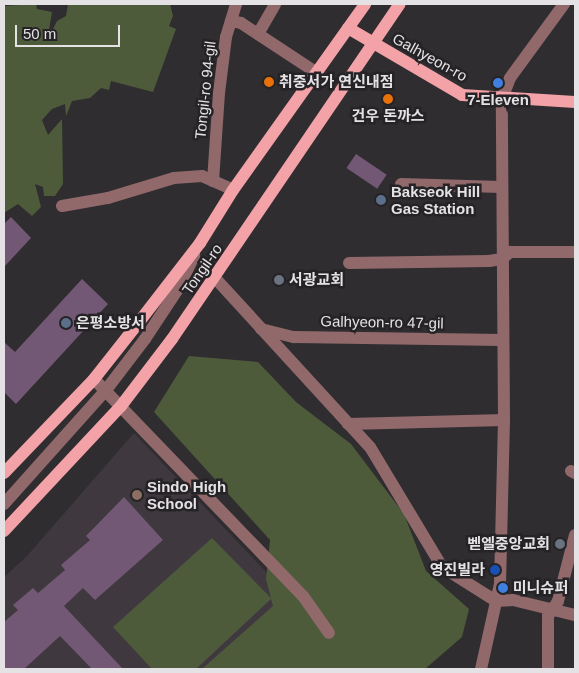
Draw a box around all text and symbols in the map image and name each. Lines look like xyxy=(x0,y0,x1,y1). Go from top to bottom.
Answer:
scale bar xyxy=(18,15,122,47)
text: 50 m xyxy=(23,25,56,42)
street label: Galhyeon-ro xyxy=(390,29,470,85)
street label: Tongil-ro 94-gil xyxy=(191,40,219,140)
place label: 취중서가 연신내점 xyxy=(279,73,394,91)
marker: 취중서가 연신내점 xyxy=(263,76,275,88)
marker: 7-Eleven xyxy=(492,77,504,89)
place label: 7-Eleven xyxy=(467,91,529,109)
marker: 건우 돈까스 xyxy=(382,93,394,105)
place label: 건우 돈까스 xyxy=(351,107,425,125)
place label: Bakseok Hill Gas Station xyxy=(391,182,480,217)
marker: Bakseok Hill Gas Station xyxy=(375,194,387,206)
street label: Tongil-ro xyxy=(178,240,226,298)
place label: 서광교회 xyxy=(289,271,344,289)
marker: 서광교회 xyxy=(273,274,285,286)
street label: Galhyeon-ro 47-gil xyxy=(320,312,444,332)
place label: 은평소방서 xyxy=(76,314,145,332)
marker: 은평소방서 xyxy=(60,317,72,329)
place label: Sindo High School xyxy=(147,477,226,512)
marker: Sindo High School xyxy=(131,489,143,501)
place label: 벧엘중앙교회 xyxy=(467,535,550,553)
marker: 벧엘중앙교회 xyxy=(554,538,566,550)
place label: 영진빌라 xyxy=(430,561,485,579)
marker: 영진빌라 xyxy=(489,564,501,576)
place label: 미니슈퍼 xyxy=(513,579,568,597)
marker: 미니슈퍼 xyxy=(497,582,509,594)

